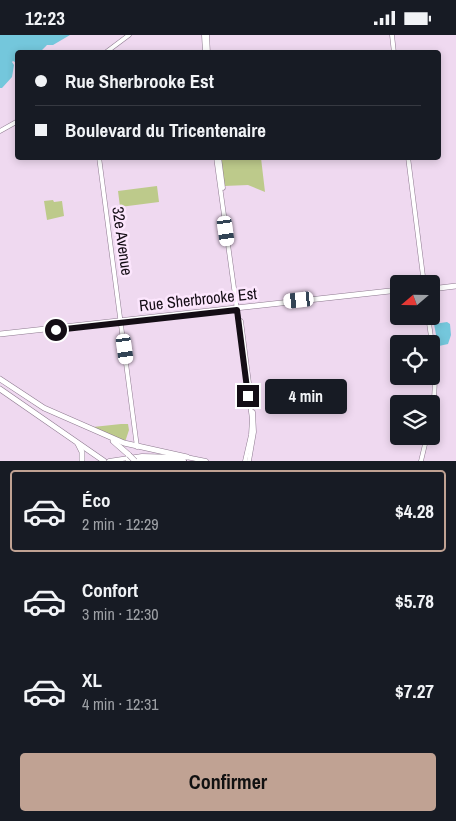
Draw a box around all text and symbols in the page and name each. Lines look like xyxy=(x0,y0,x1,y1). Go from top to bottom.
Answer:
text: 12:23 xyxy=(25,5,65,31)
text: Rue Sherbrooke Est xyxy=(65,68,214,94)
text: Boulevard du Tricentenaire xyxy=(65,117,266,143)
street label: 32e Avenue xyxy=(107,205,139,277)
car xyxy=(216,215,235,247)
north arrow xyxy=(390,275,440,325)
map controls xyxy=(390,275,440,445)
street label: Rue Sherbrooke Est xyxy=(138,282,258,316)
car xyxy=(283,291,314,309)
route start xyxy=(45,319,67,341)
car xyxy=(115,333,134,365)
button: locate xyxy=(390,335,440,385)
callout: 4 min xyxy=(266,379,348,413)
route end xyxy=(237,385,259,407)
text: 4 min xyxy=(289,385,323,407)
button: layers xyxy=(390,395,440,445)
text: Éco xyxy=(82,487,111,513)
icon: car xyxy=(22,489,67,534)
text: $4.28 xyxy=(395,498,434,524)
text: 2 min · 12:29 xyxy=(82,513,159,535)
text: Confort xyxy=(82,577,138,603)
icon: car xyxy=(22,579,67,624)
text: $5.78 xyxy=(395,588,434,614)
text: 3 min · 12:30 xyxy=(82,603,159,625)
text: XL xyxy=(82,667,102,693)
icon: car xyxy=(22,669,67,714)
text: $7.27 xyxy=(395,678,434,704)
text: 4 min · 12:31 xyxy=(82,693,159,715)
button: Confirmer xyxy=(20,753,436,811)

